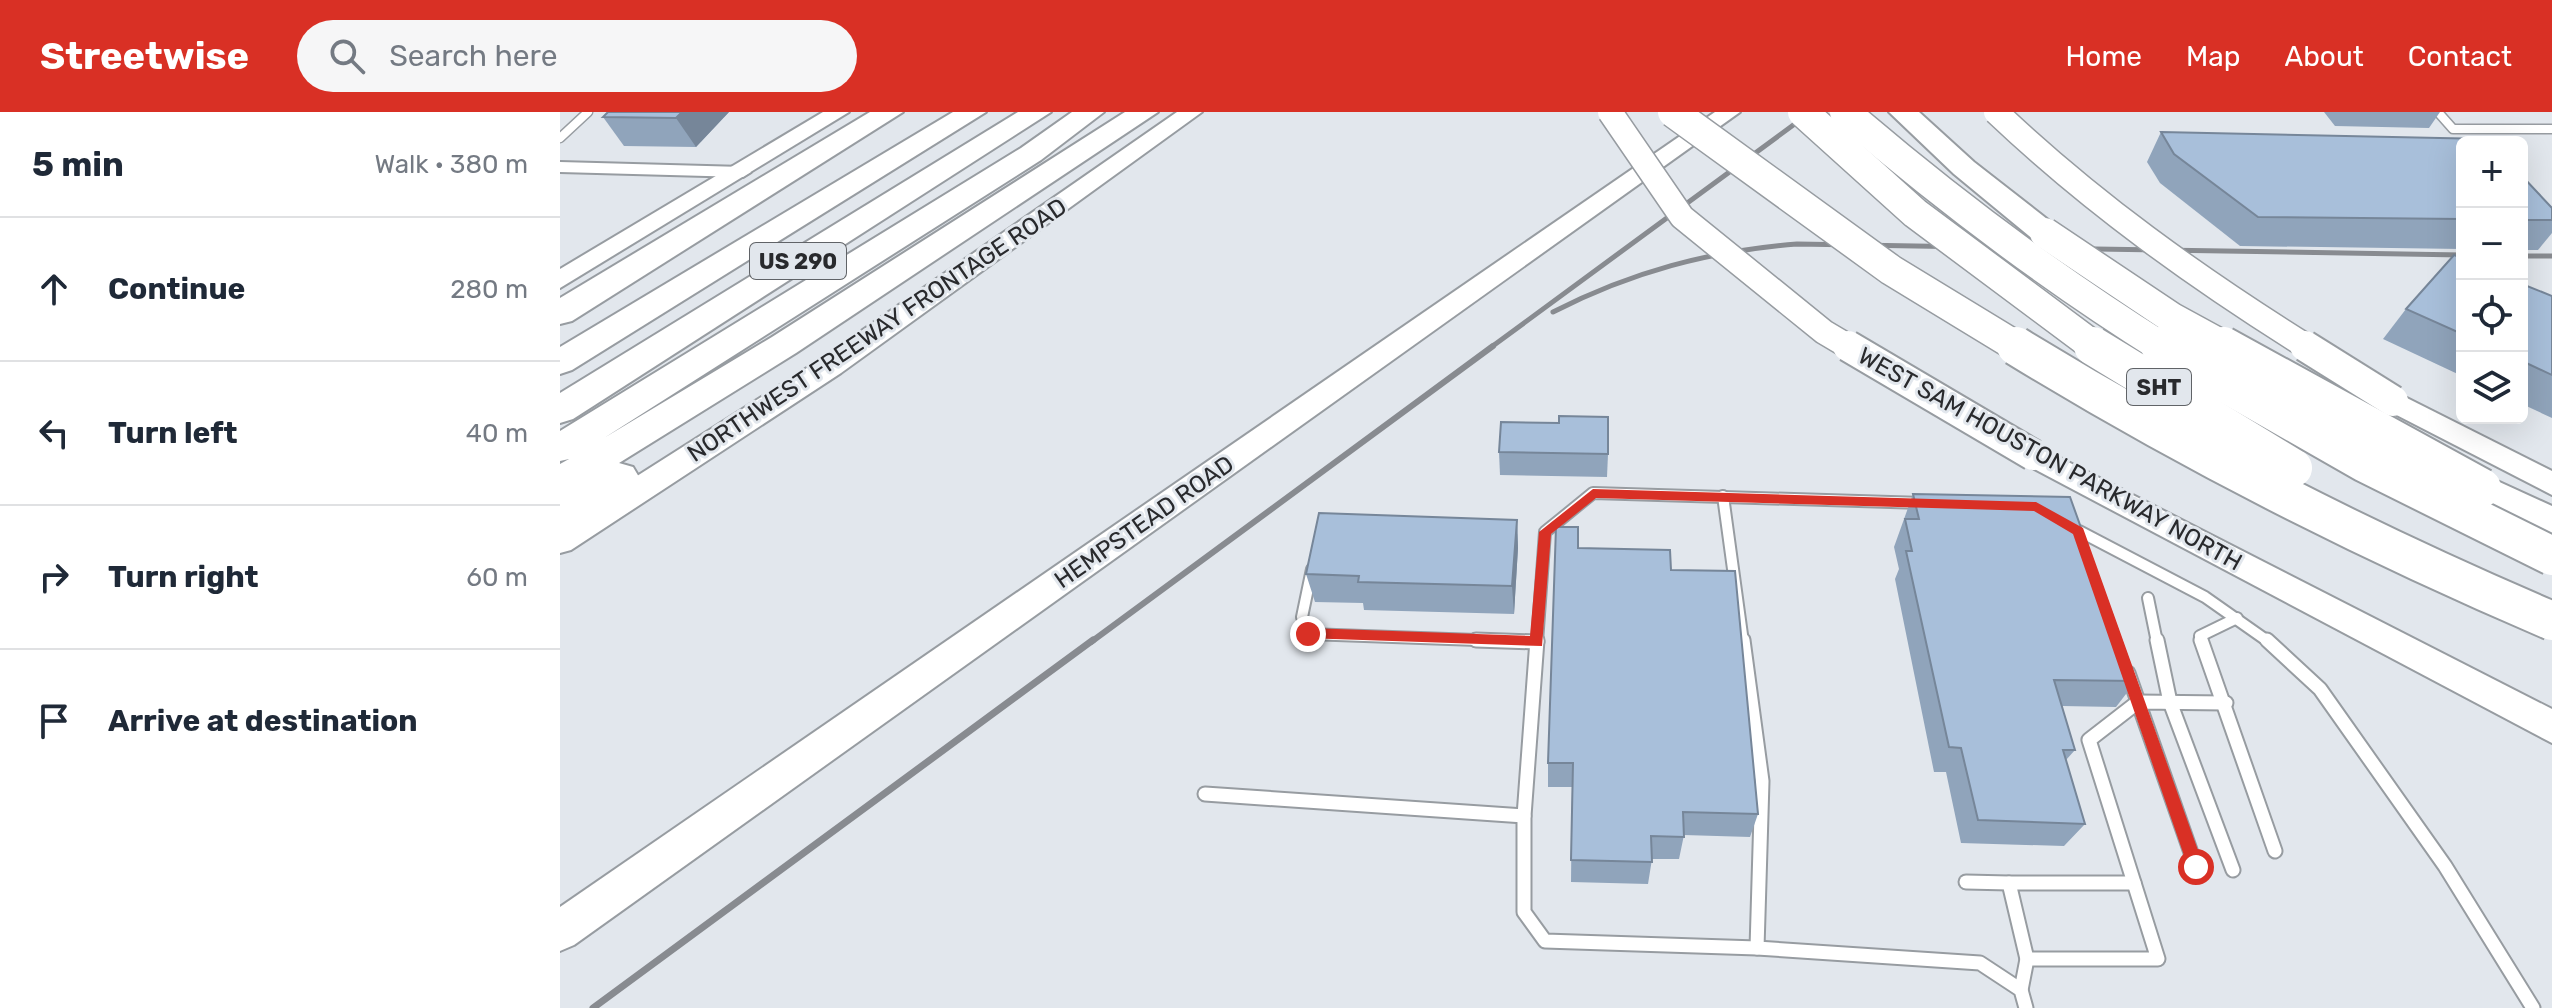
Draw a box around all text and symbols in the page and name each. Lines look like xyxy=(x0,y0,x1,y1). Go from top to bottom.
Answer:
search box xyxy=(297,20,857,92)
text: Streetwise xyxy=(40,33,249,79)
icon: search xyxy=(325,34,369,78)
text: Search here xyxy=(389,38,557,74)
text: Home xyxy=(2065,40,2142,73)
text: Map xyxy=(2186,40,2240,73)
text: About xyxy=(2284,40,2364,73)
text: Contact xyxy=(2408,40,2512,73)
map controls xyxy=(2456,136,2528,424)
button: + xyxy=(2456,136,2528,208)
text: 5 min xyxy=(32,144,124,185)
text: Walk · 380 m xyxy=(374,149,528,180)
street label: NORTHWEST FREEWAY FRONTAGE ROAD xyxy=(682,192,1072,468)
button: − xyxy=(2456,208,2528,280)
road number: US 290 xyxy=(750,243,846,279)
icon: ahead xyxy=(32,267,76,311)
text: Continue xyxy=(108,271,245,307)
text: 280 m xyxy=(450,274,528,305)
button: locate xyxy=(2456,280,2528,352)
street label: WEST SAM HOUSTON PARKWAY NORTH xyxy=(1853,341,2247,577)
button: layers xyxy=(2456,352,2528,424)
road number: SHT xyxy=(2127,369,2191,405)
icon: left xyxy=(32,411,76,455)
text: Turn left xyxy=(108,415,238,451)
text: 40 m xyxy=(466,418,528,449)
street label: HEMPSTEAD ROAD xyxy=(1049,450,1239,594)
icon: right xyxy=(32,555,76,599)
text: Turn right xyxy=(108,559,259,595)
text: 60 m xyxy=(466,562,528,593)
route end xyxy=(1290,616,1326,652)
icon: arrive xyxy=(32,699,76,743)
text: Arrive at destination xyxy=(108,703,418,739)
route start xyxy=(2178,849,2214,885)

